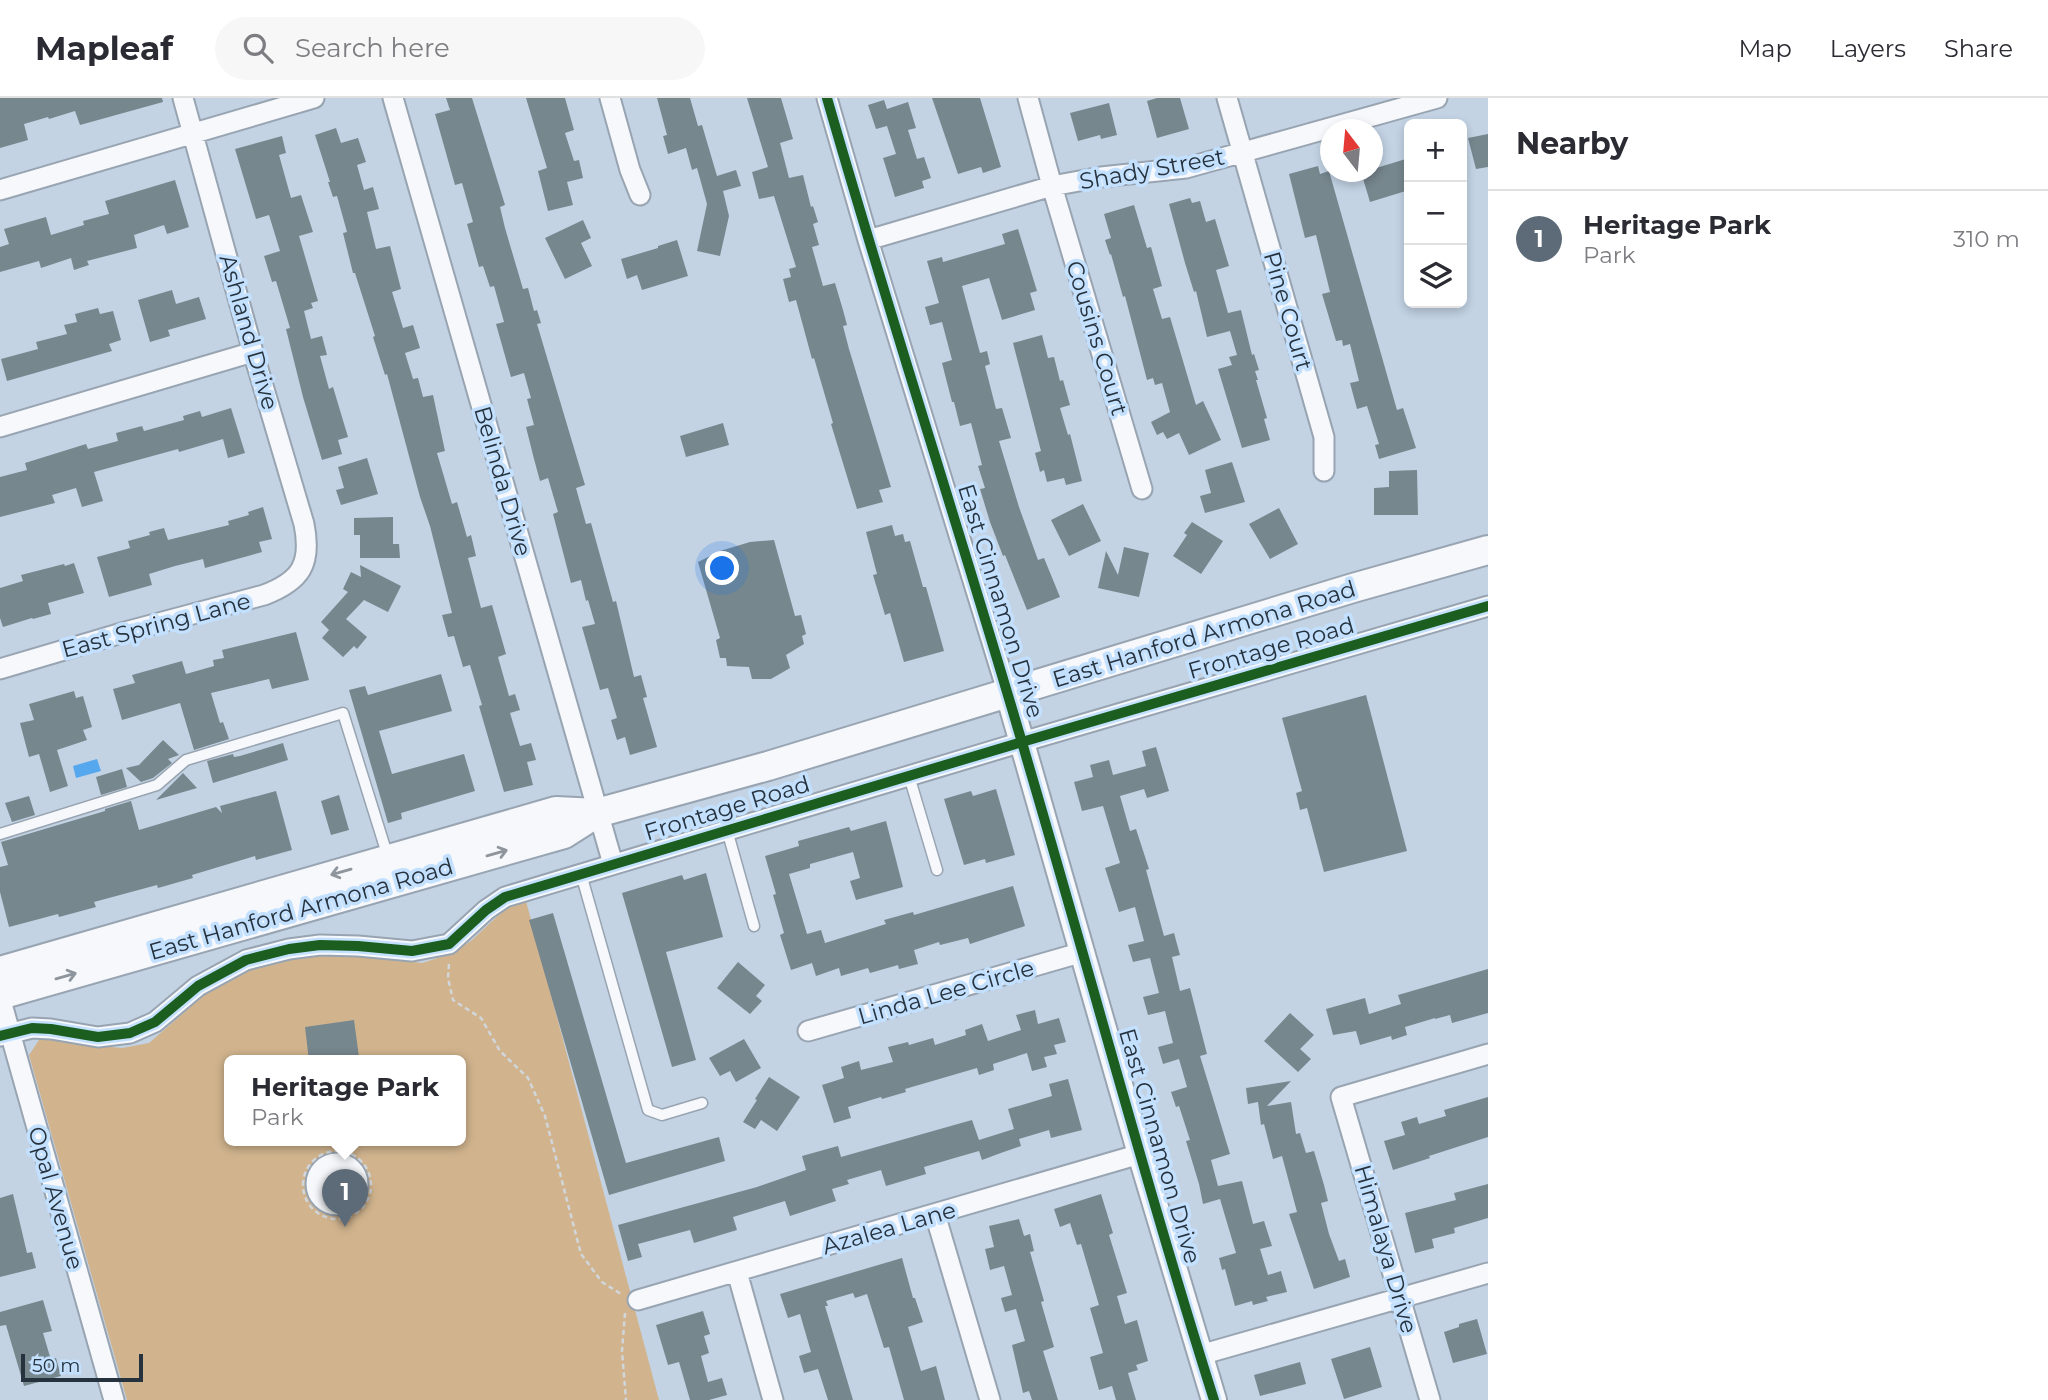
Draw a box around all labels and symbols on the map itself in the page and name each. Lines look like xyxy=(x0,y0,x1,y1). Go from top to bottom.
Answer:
north arrow xyxy=(1320,119,1383,182)
street label: Shady Street xyxy=(1077,142,1227,196)
street label: Pine Court xyxy=(1258,248,1318,374)
street label: Ashland Drive xyxy=(213,251,285,413)
street label: Cousins Court xyxy=(1060,257,1134,419)
street label: Belinda Drive xyxy=(468,403,538,559)
street label: East Cinnamon Drive xyxy=(952,481,1050,721)
your location xyxy=(705,551,739,585)
street label: East Hanford Armona Road xyxy=(1049,575,1359,693)
street label: East Spring Lane xyxy=(59,586,253,664)
street label: Frontage Road xyxy=(1185,611,1357,685)
street label: Frontage Road xyxy=(641,770,813,846)
one-way arrow xyxy=(485,846,507,859)
street label: East Hanford Armona Road xyxy=(146,852,456,966)
one-way arrow xyxy=(331,866,353,879)
street label: Linda Lee Circle xyxy=(855,953,1037,1031)
one-way arrow xyxy=(54,969,76,982)
street label: East Cinnamon Drive xyxy=(1113,1025,1207,1267)
street label: Opal Avenue xyxy=(22,1123,90,1273)
street label: Himalaya Drive xyxy=(1349,1161,1423,1337)
pin: 1 xyxy=(322,1169,368,1227)
street label: Azalea Lane xyxy=(819,1196,959,1260)
scale bar xyxy=(21,1351,144,1383)

